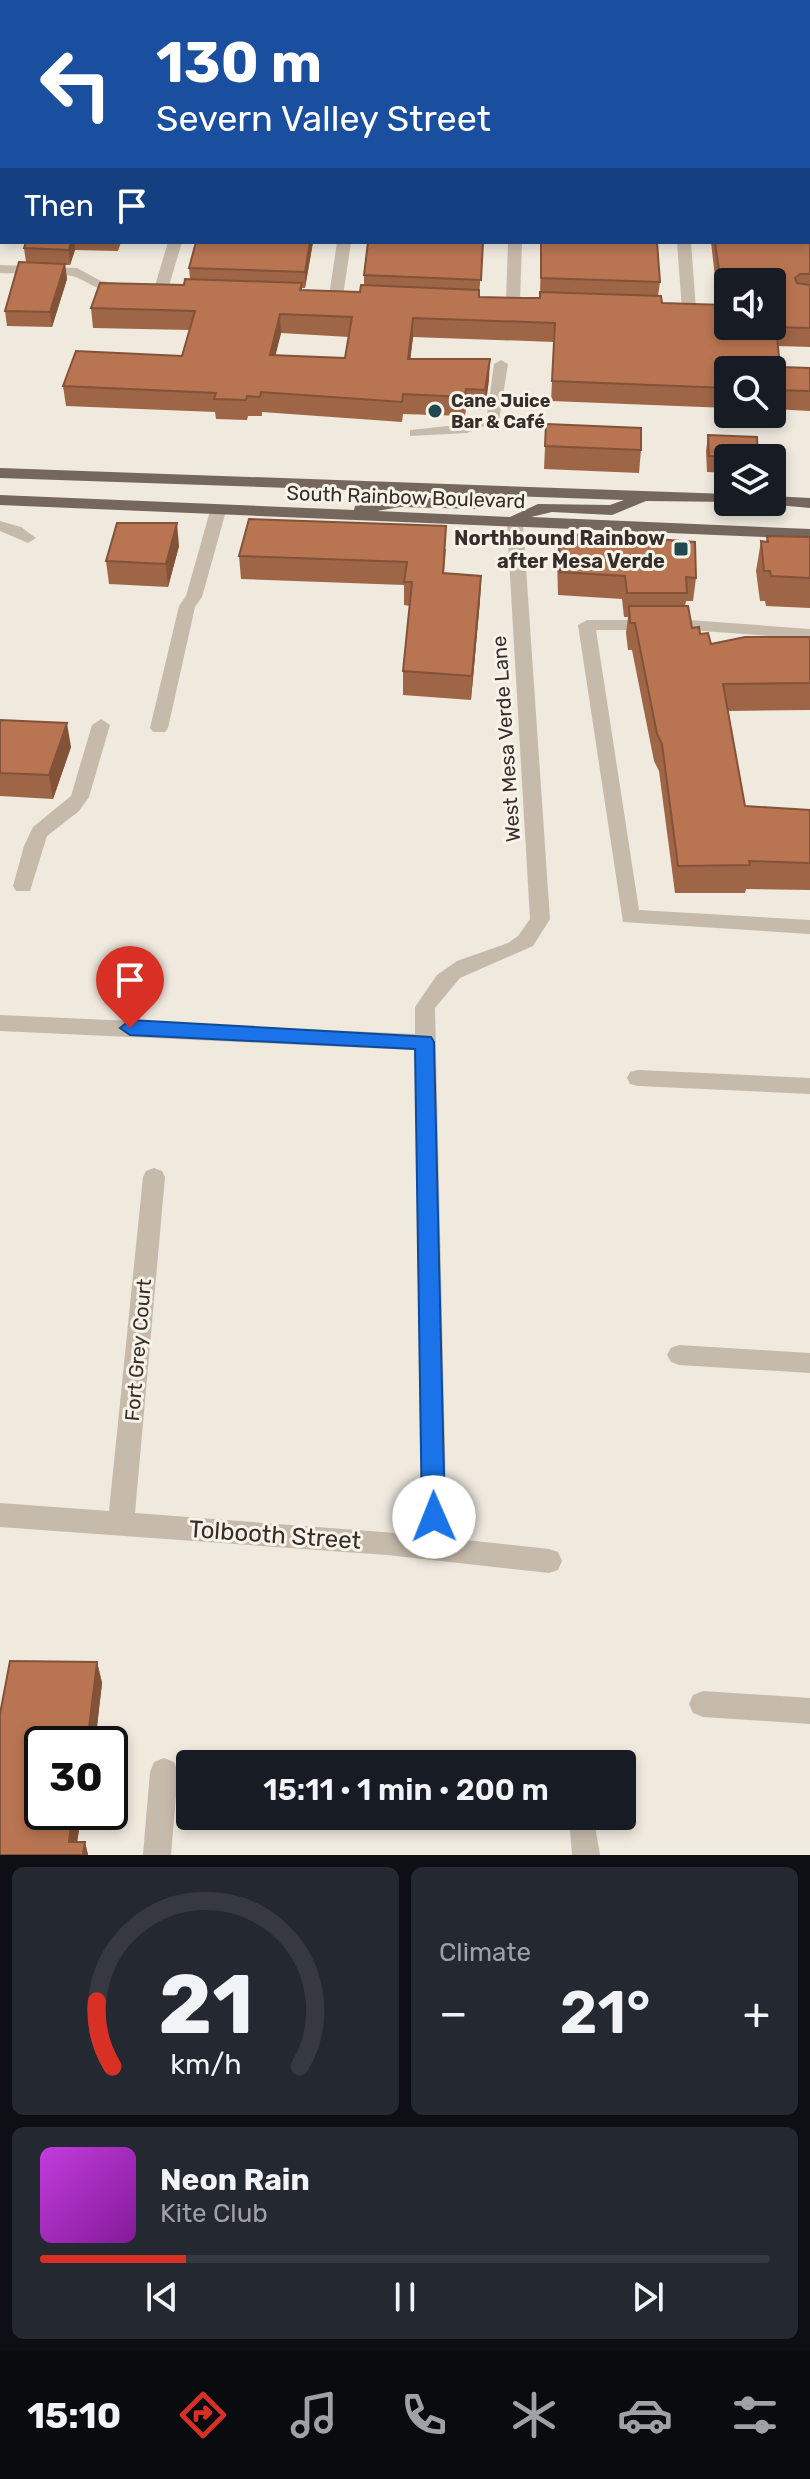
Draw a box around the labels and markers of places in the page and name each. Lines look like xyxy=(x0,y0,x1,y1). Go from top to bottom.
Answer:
place label: Cane Juice Bar & Café xyxy=(451,390,551,433)
marker: Cane Juice Bar & Café xyxy=(426,402,444,420)
place label: Northbound Rainbow after Mesa Verde xyxy=(454,526,665,573)
marker: Northbound Rainbow after Mesa Verde xyxy=(672,540,690,558)
pin xyxy=(96,946,164,1028)

